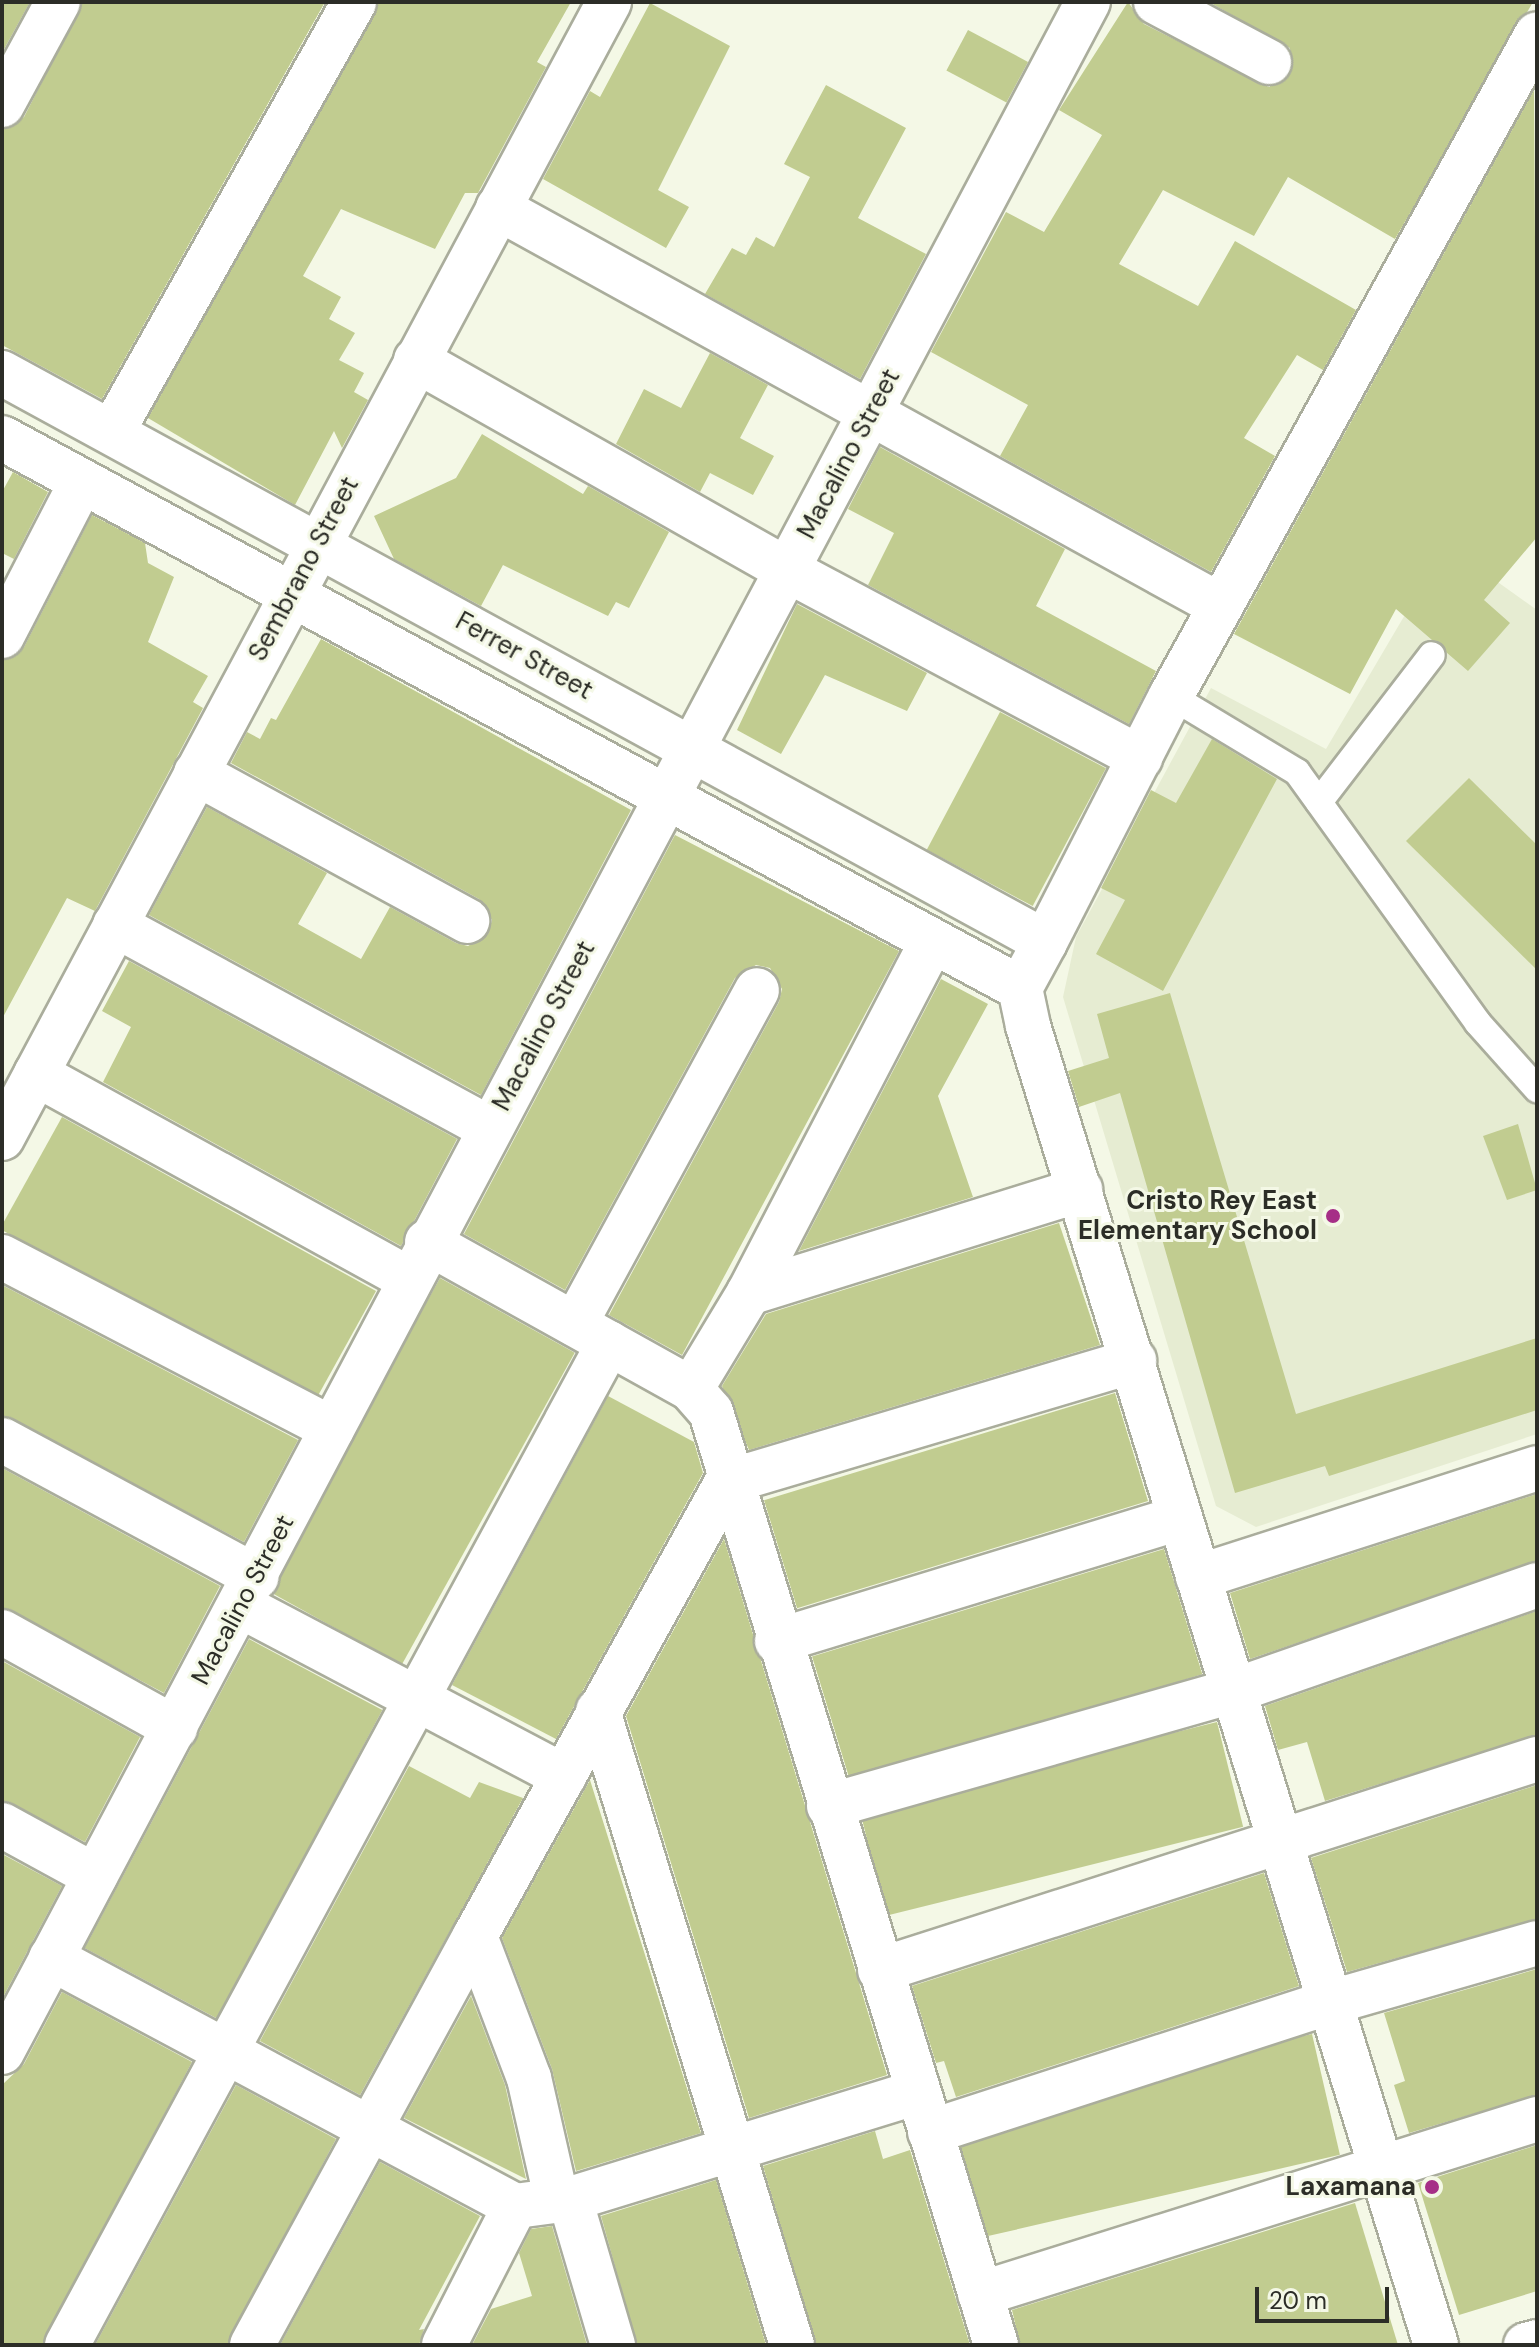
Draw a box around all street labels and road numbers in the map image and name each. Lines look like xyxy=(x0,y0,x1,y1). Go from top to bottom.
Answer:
street label: Macalino Street xyxy=(791,364,907,544)
street label: Sembrano Street xyxy=(242,472,366,666)
street label: Ferrer Street xyxy=(450,606,598,706)
street label: Macalino Street xyxy=(486,936,602,1116)
street label: Macalino Street xyxy=(185,1510,301,1690)

